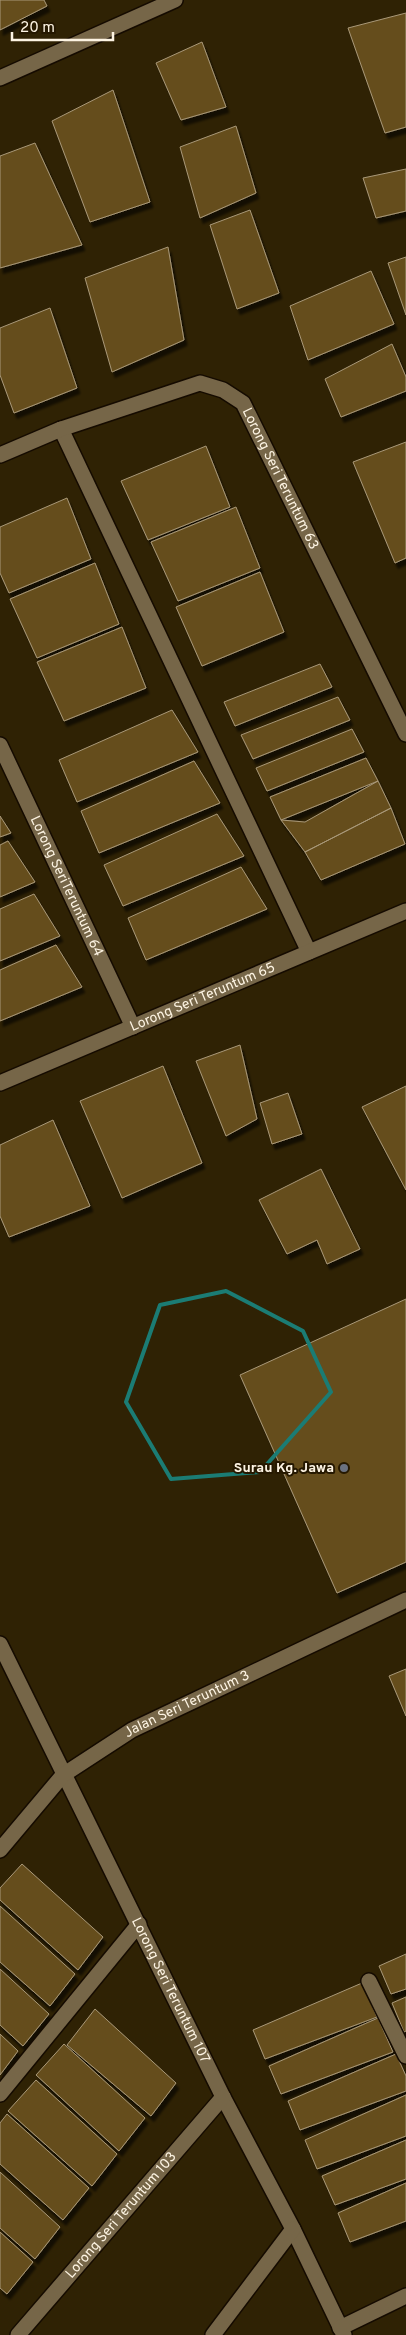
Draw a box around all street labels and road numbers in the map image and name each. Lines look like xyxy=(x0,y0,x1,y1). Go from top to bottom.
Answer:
street label: Lorong Seri Teruntum 63 xyxy=(238,405,322,552)
street label: Lorong SeriTeruntum 64 xyxy=(26,813,107,959)
street label: Lorong Seri Teruntum 65 xyxy=(127,959,278,1035)
street label: Jalan Seri Teruntum 3 xyxy=(121,1667,252,1741)
street label: Lorong Seri Teruntum 107 xyxy=(128,1915,213,2066)
street label: Lorong Seri Teruntum 103 xyxy=(62,2149,180,2282)

